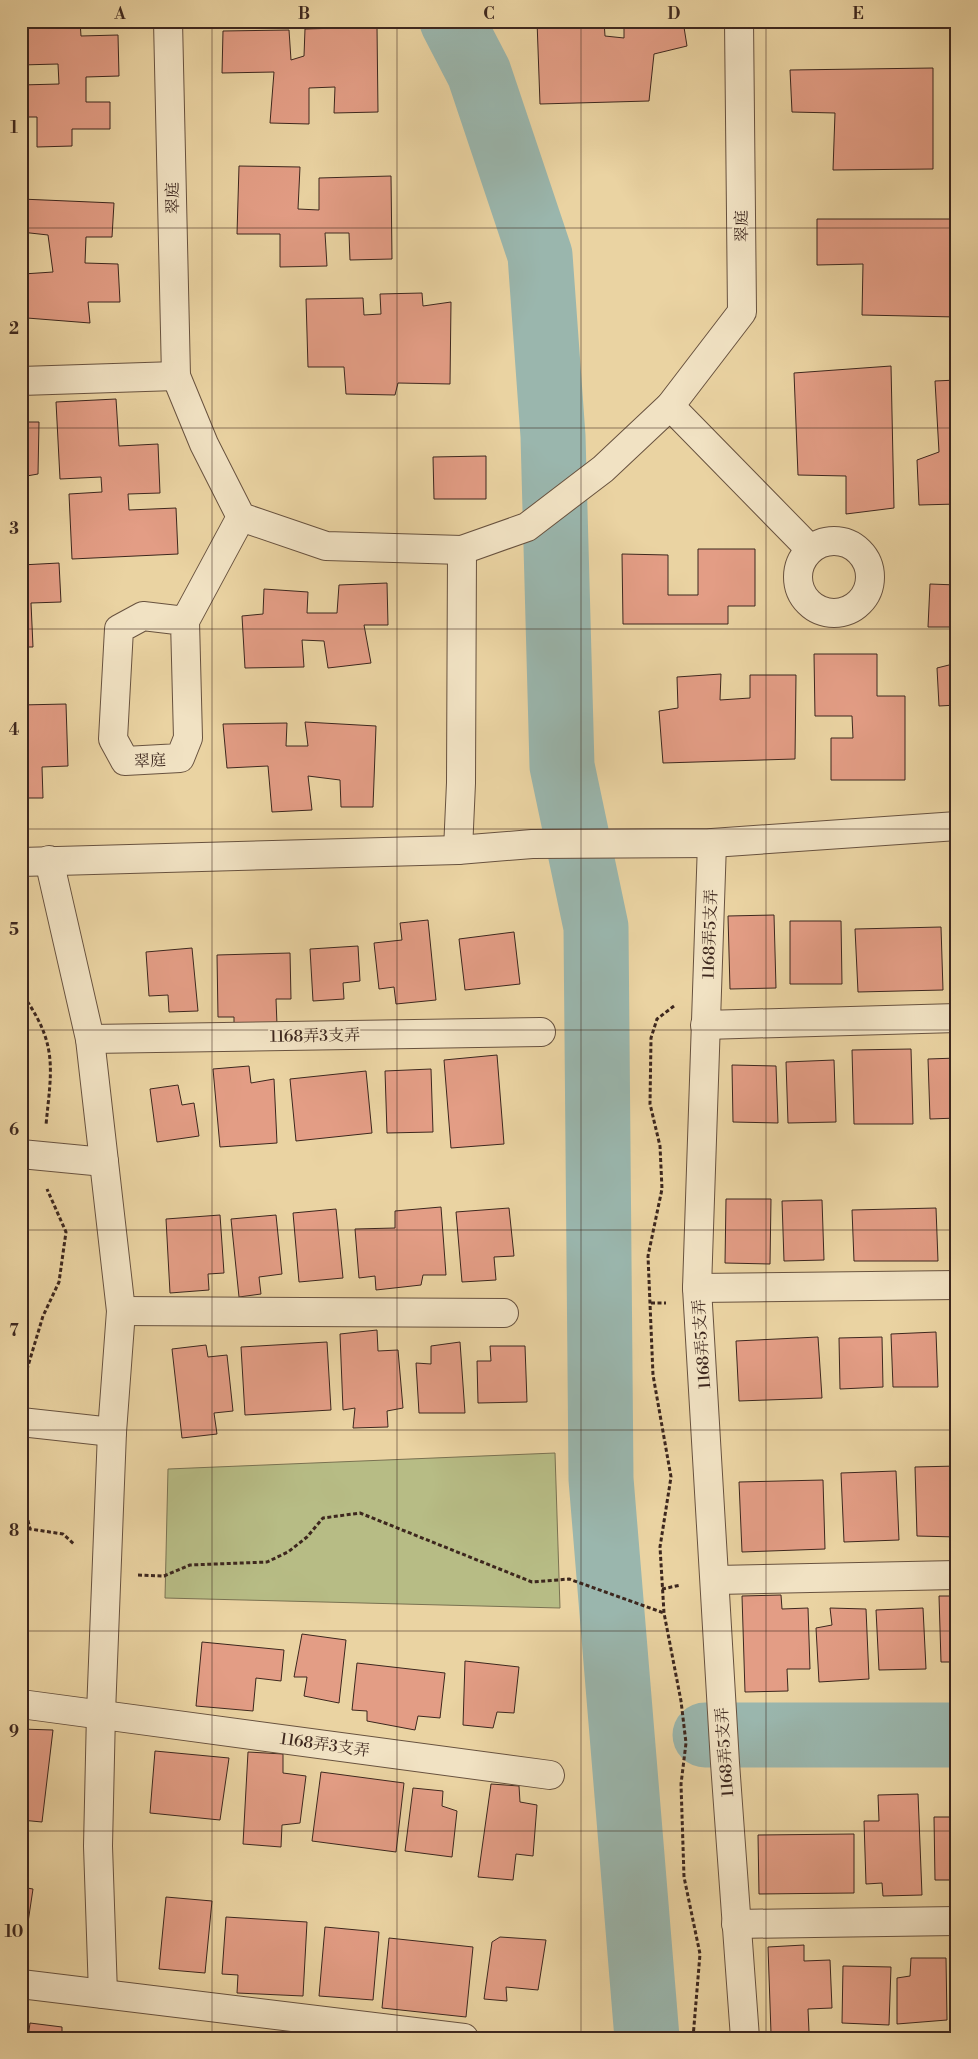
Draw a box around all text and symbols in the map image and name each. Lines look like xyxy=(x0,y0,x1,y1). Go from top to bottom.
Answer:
text: A xyxy=(113,4,126,24)
text: B xyxy=(298,4,310,24)
text: C xyxy=(483,4,495,24)
text: D xyxy=(668,4,681,24)
text: E xyxy=(852,4,864,24)
text: 1 xyxy=(10,118,18,138)
street label: 翠庭 xyxy=(163,182,183,214)
street label: 翠庭 xyxy=(732,210,752,242)
text: 2 xyxy=(9,319,19,339)
text: 3 xyxy=(9,519,19,539)
text: 4 xyxy=(9,720,20,740)
street label: 翠庭 xyxy=(134,750,167,772)
street label: 1168弄5支弄 xyxy=(698,889,722,979)
text: 5 xyxy=(9,920,19,940)
street label: 1168弄3支弄 xyxy=(270,1025,360,1047)
text: 6 xyxy=(9,1120,19,1140)
street label: 1168弄5支弄 xyxy=(689,1298,715,1390)
text: 7 xyxy=(9,1321,19,1341)
text: 8 xyxy=(9,1521,19,1541)
street label: 1168弄5支弄 xyxy=(712,1706,738,1798)
text: 9 xyxy=(9,1722,19,1742)
street label: 1168弄3支弄 xyxy=(279,1729,371,1761)
text: 10 xyxy=(5,1922,23,1942)

